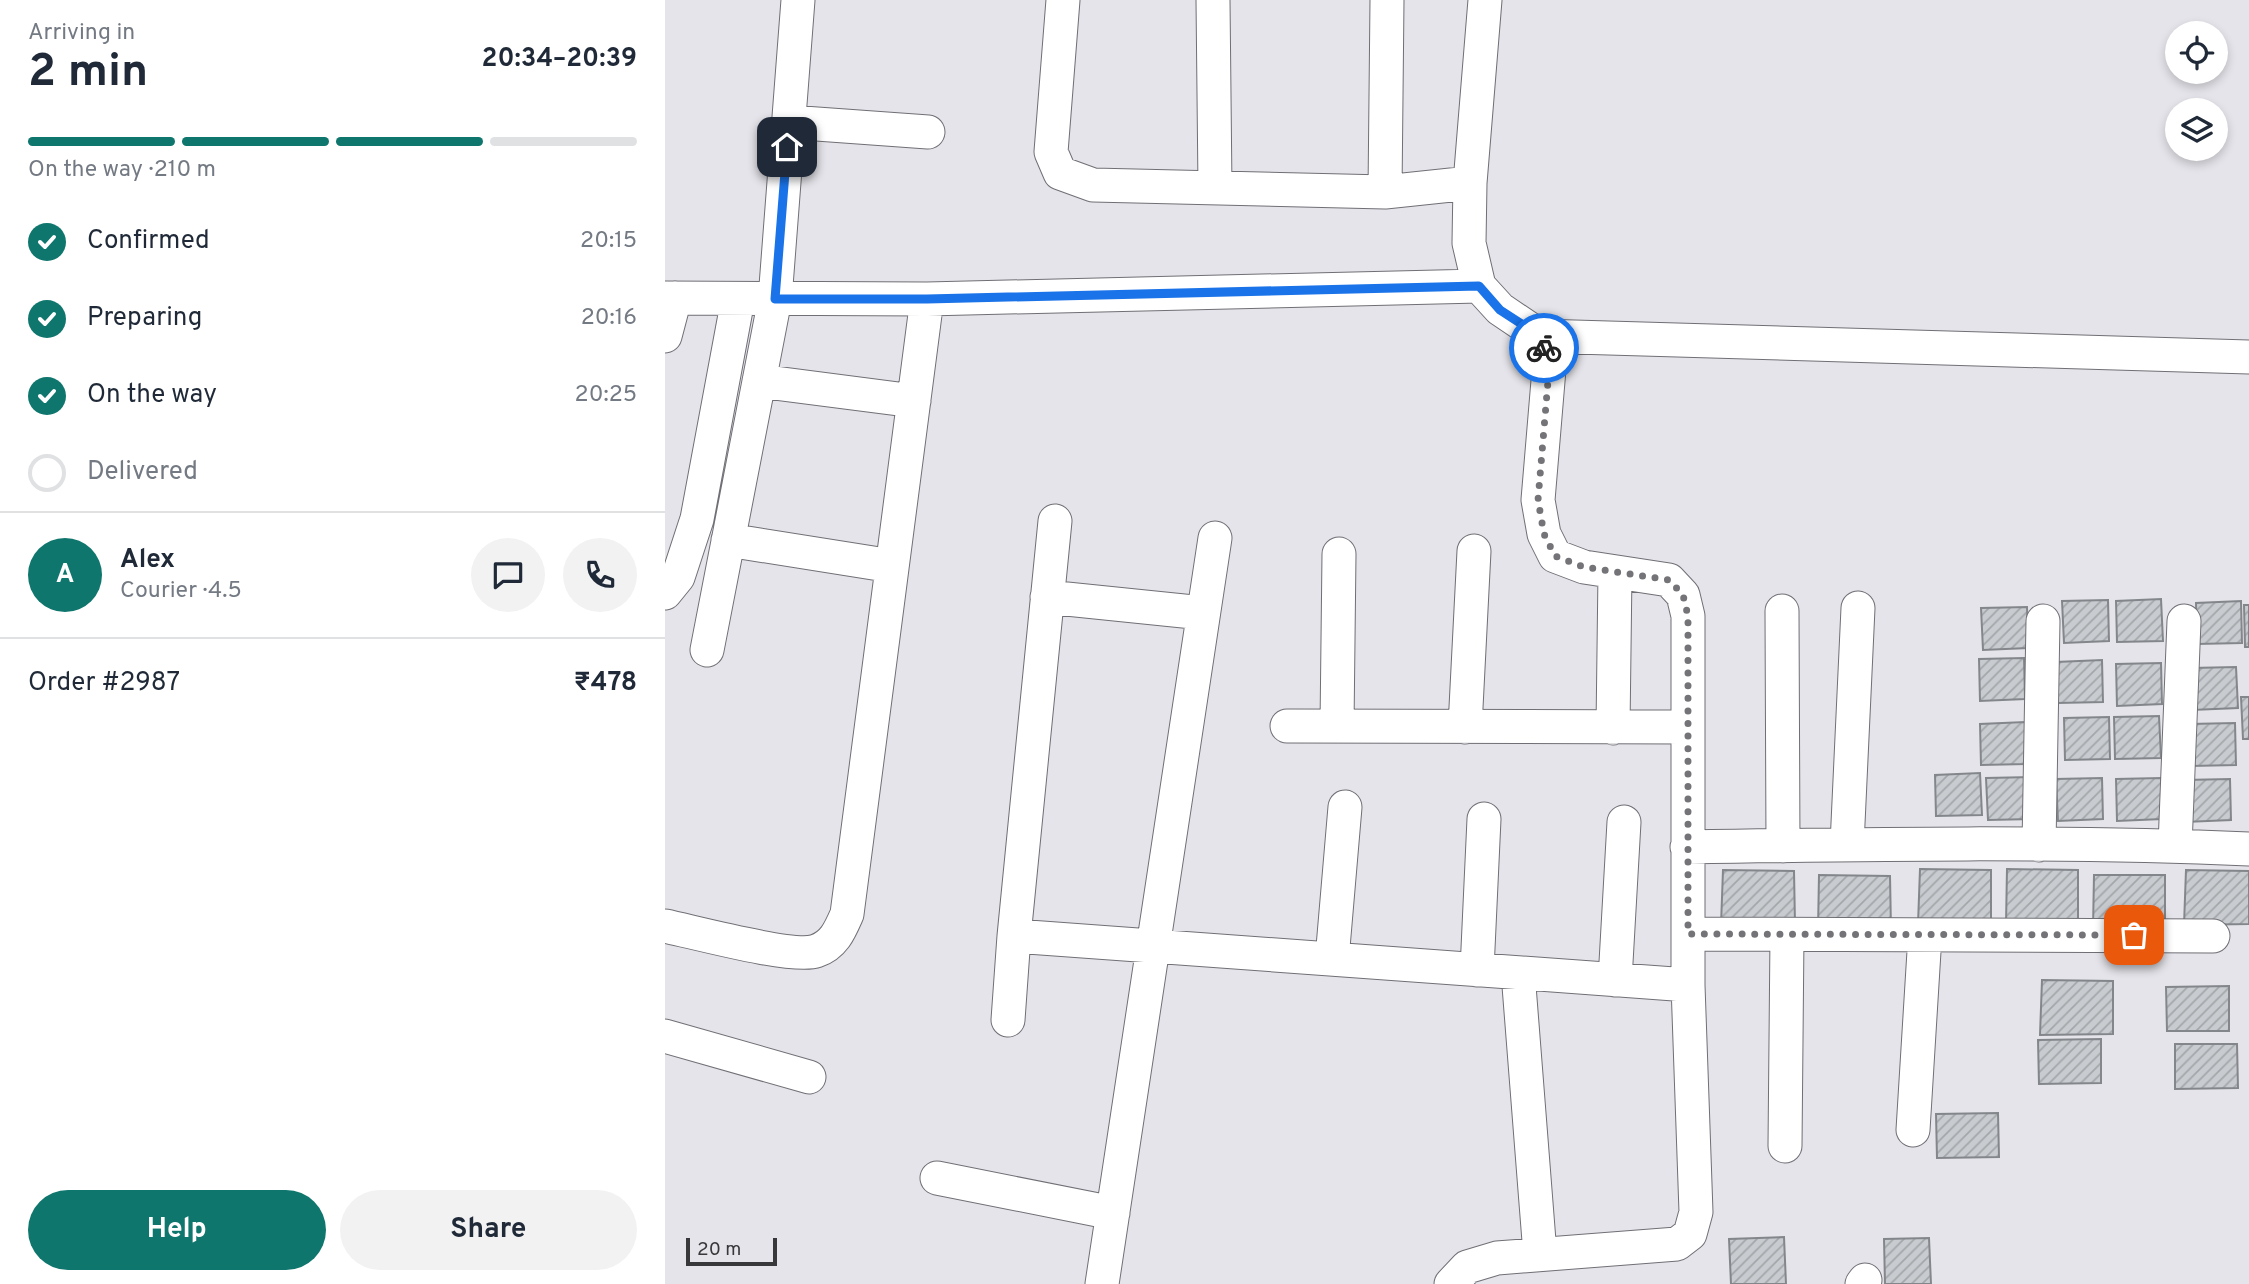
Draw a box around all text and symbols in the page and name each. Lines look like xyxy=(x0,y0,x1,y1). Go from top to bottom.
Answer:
text: Arriving in xyxy=(28,19,135,48)
map controls xyxy=(2165,21,2228,161)
button: locate xyxy=(2165,21,2228,84)
text: 20:34–20:39 xyxy=(482,43,637,76)
text: 2 min xyxy=(28,44,148,103)
button: layers xyxy=(2165,98,2228,161)
pin xyxy=(757,117,817,177)
icon: home xyxy=(768,128,806,166)
text: On the way · 210 m xyxy=(28,156,216,185)
icon: check xyxy=(28,223,66,261)
text: Confirmed xyxy=(87,225,210,258)
text: 20:15 xyxy=(580,227,637,256)
icon: check xyxy=(28,300,66,338)
text: Preparing xyxy=(87,302,202,335)
text: 20:16 xyxy=(581,304,637,333)
courier xyxy=(1509,313,1579,383)
icon: bike xyxy=(1525,329,1563,367)
icon: check xyxy=(28,377,66,415)
text: On the way xyxy=(87,379,217,412)
text: 20:25 xyxy=(575,381,637,410)
text: Delivered xyxy=(87,456,198,489)
button: chat xyxy=(471,538,545,612)
button: phone xyxy=(563,538,637,612)
text: Alex xyxy=(120,544,175,577)
text: A xyxy=(56,559,74,592)
text: Courier · 4.5 xyxy=(120,577,242,606)
text: Order #2987 xyxy=(28,667,180,700)
text: ₹478 xyxy=(574,667,637,700)
pin xyxy=(2104,905,2164,965)
icon: bag xyxy=(2115,916,2153,954)
button: Help xyxy=(28,1190,326,1270)
button: Share xyxy=(340,1190,637,1270)
scale bar xyxy=(686,1235,777,1267)
text: 20 m xyxy=(697,1238,741,1262)

